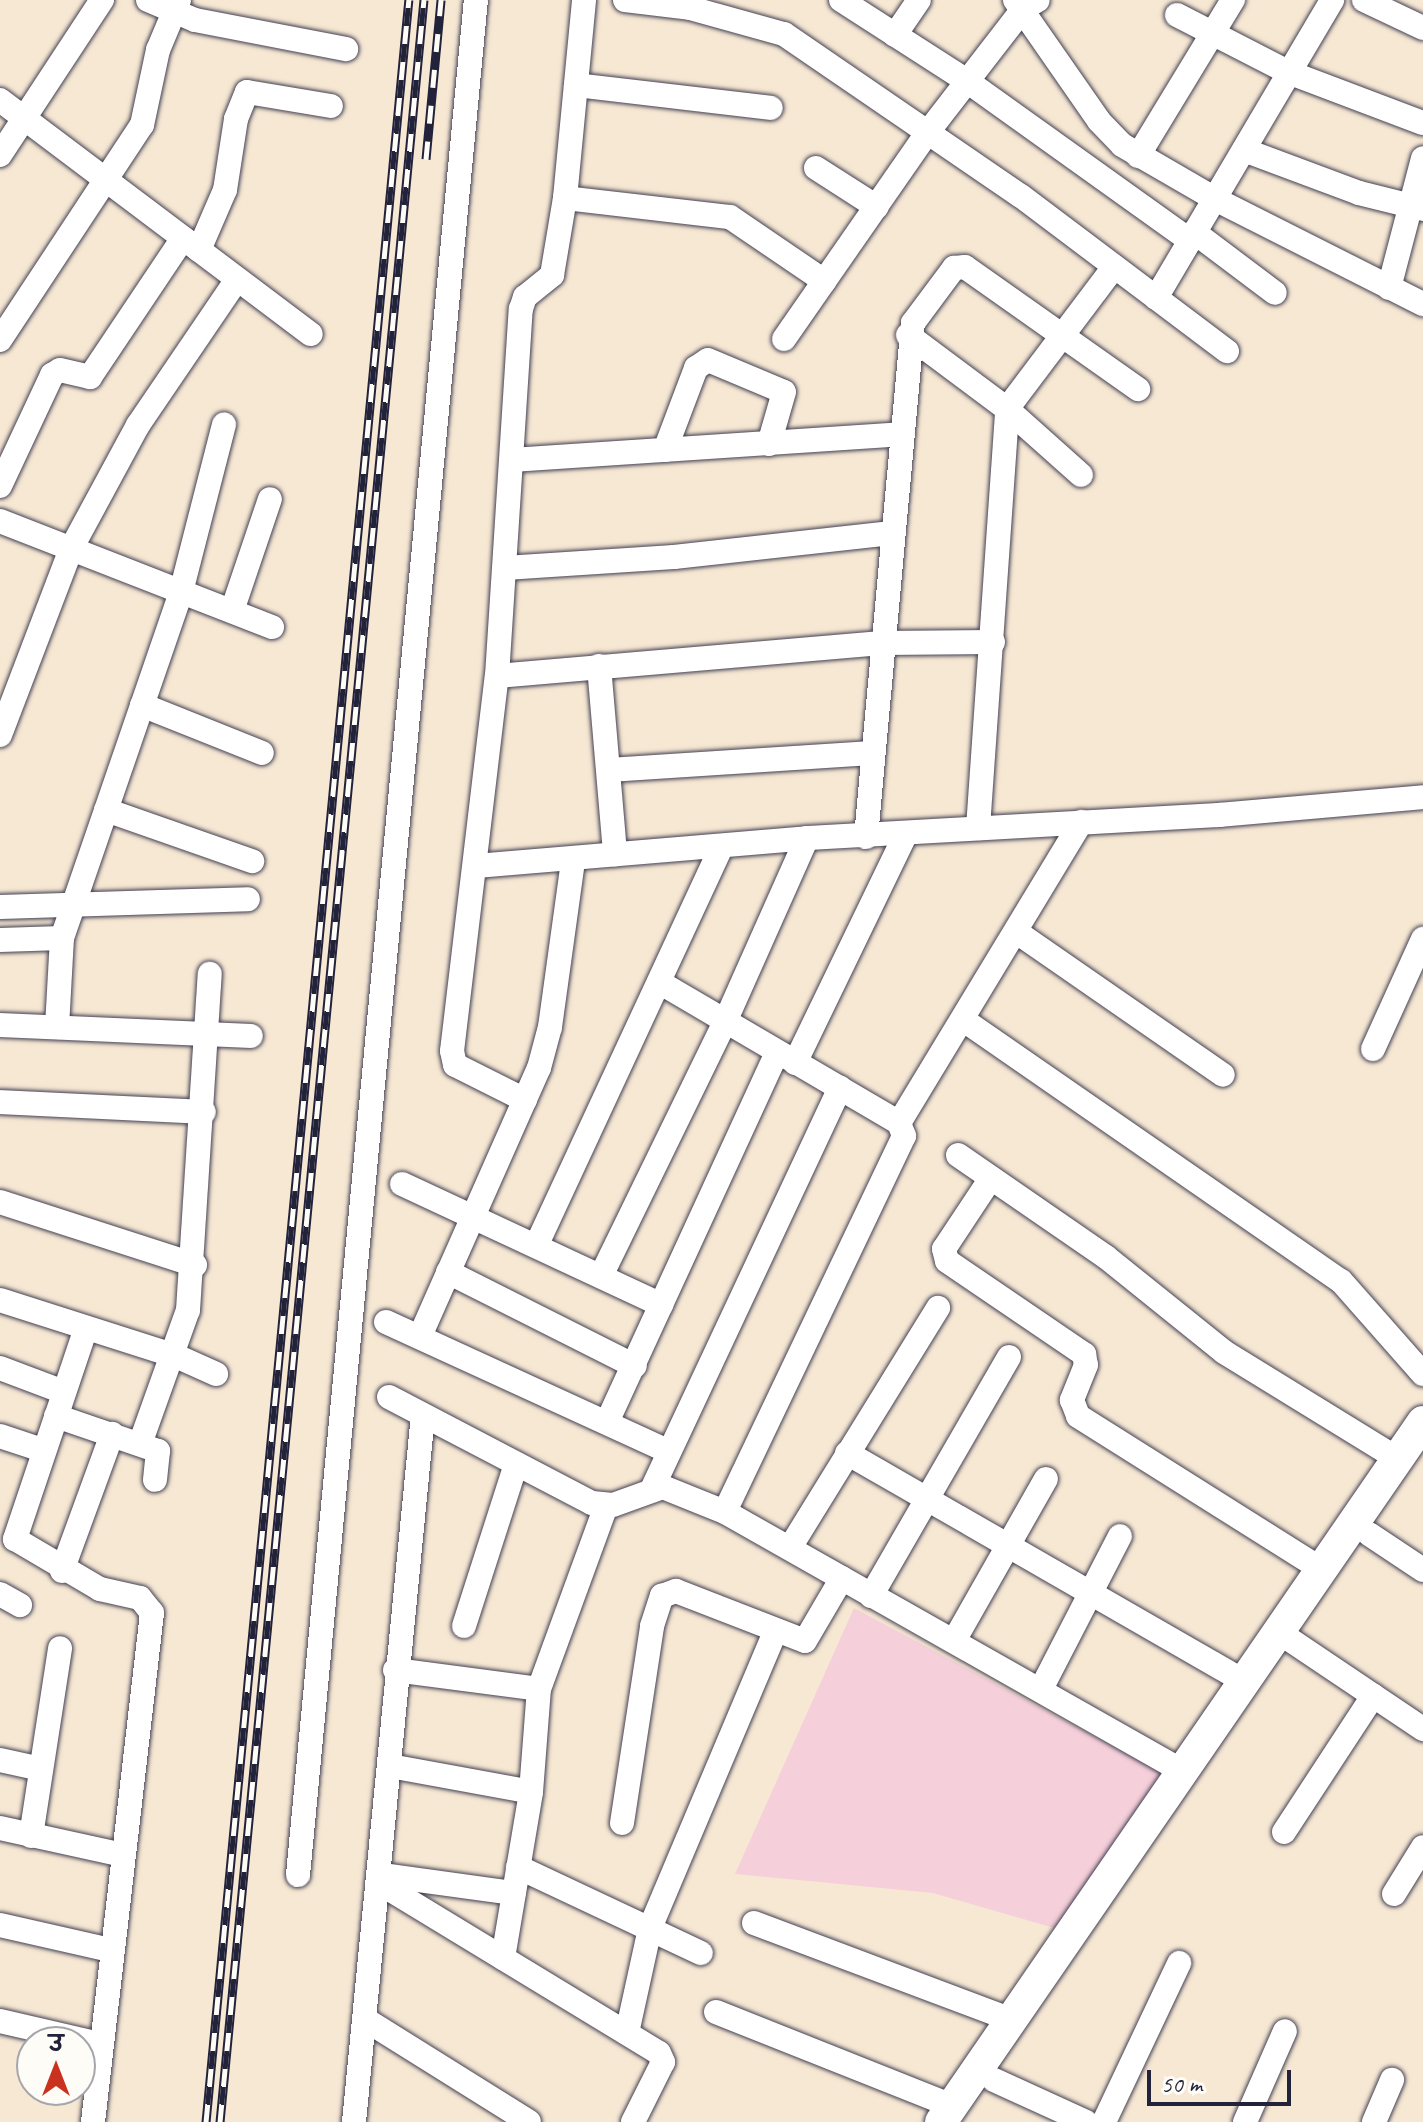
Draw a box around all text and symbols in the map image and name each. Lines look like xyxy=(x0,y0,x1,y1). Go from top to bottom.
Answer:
north arrow xyxy=(16,2026,96,2106)
text: उ xyxy=(49,2030,63,2058)
scale bar xyxy=(1151,2054,1295,2104)
text: 50 m xyxy=(1161,2069,1202,2099)

